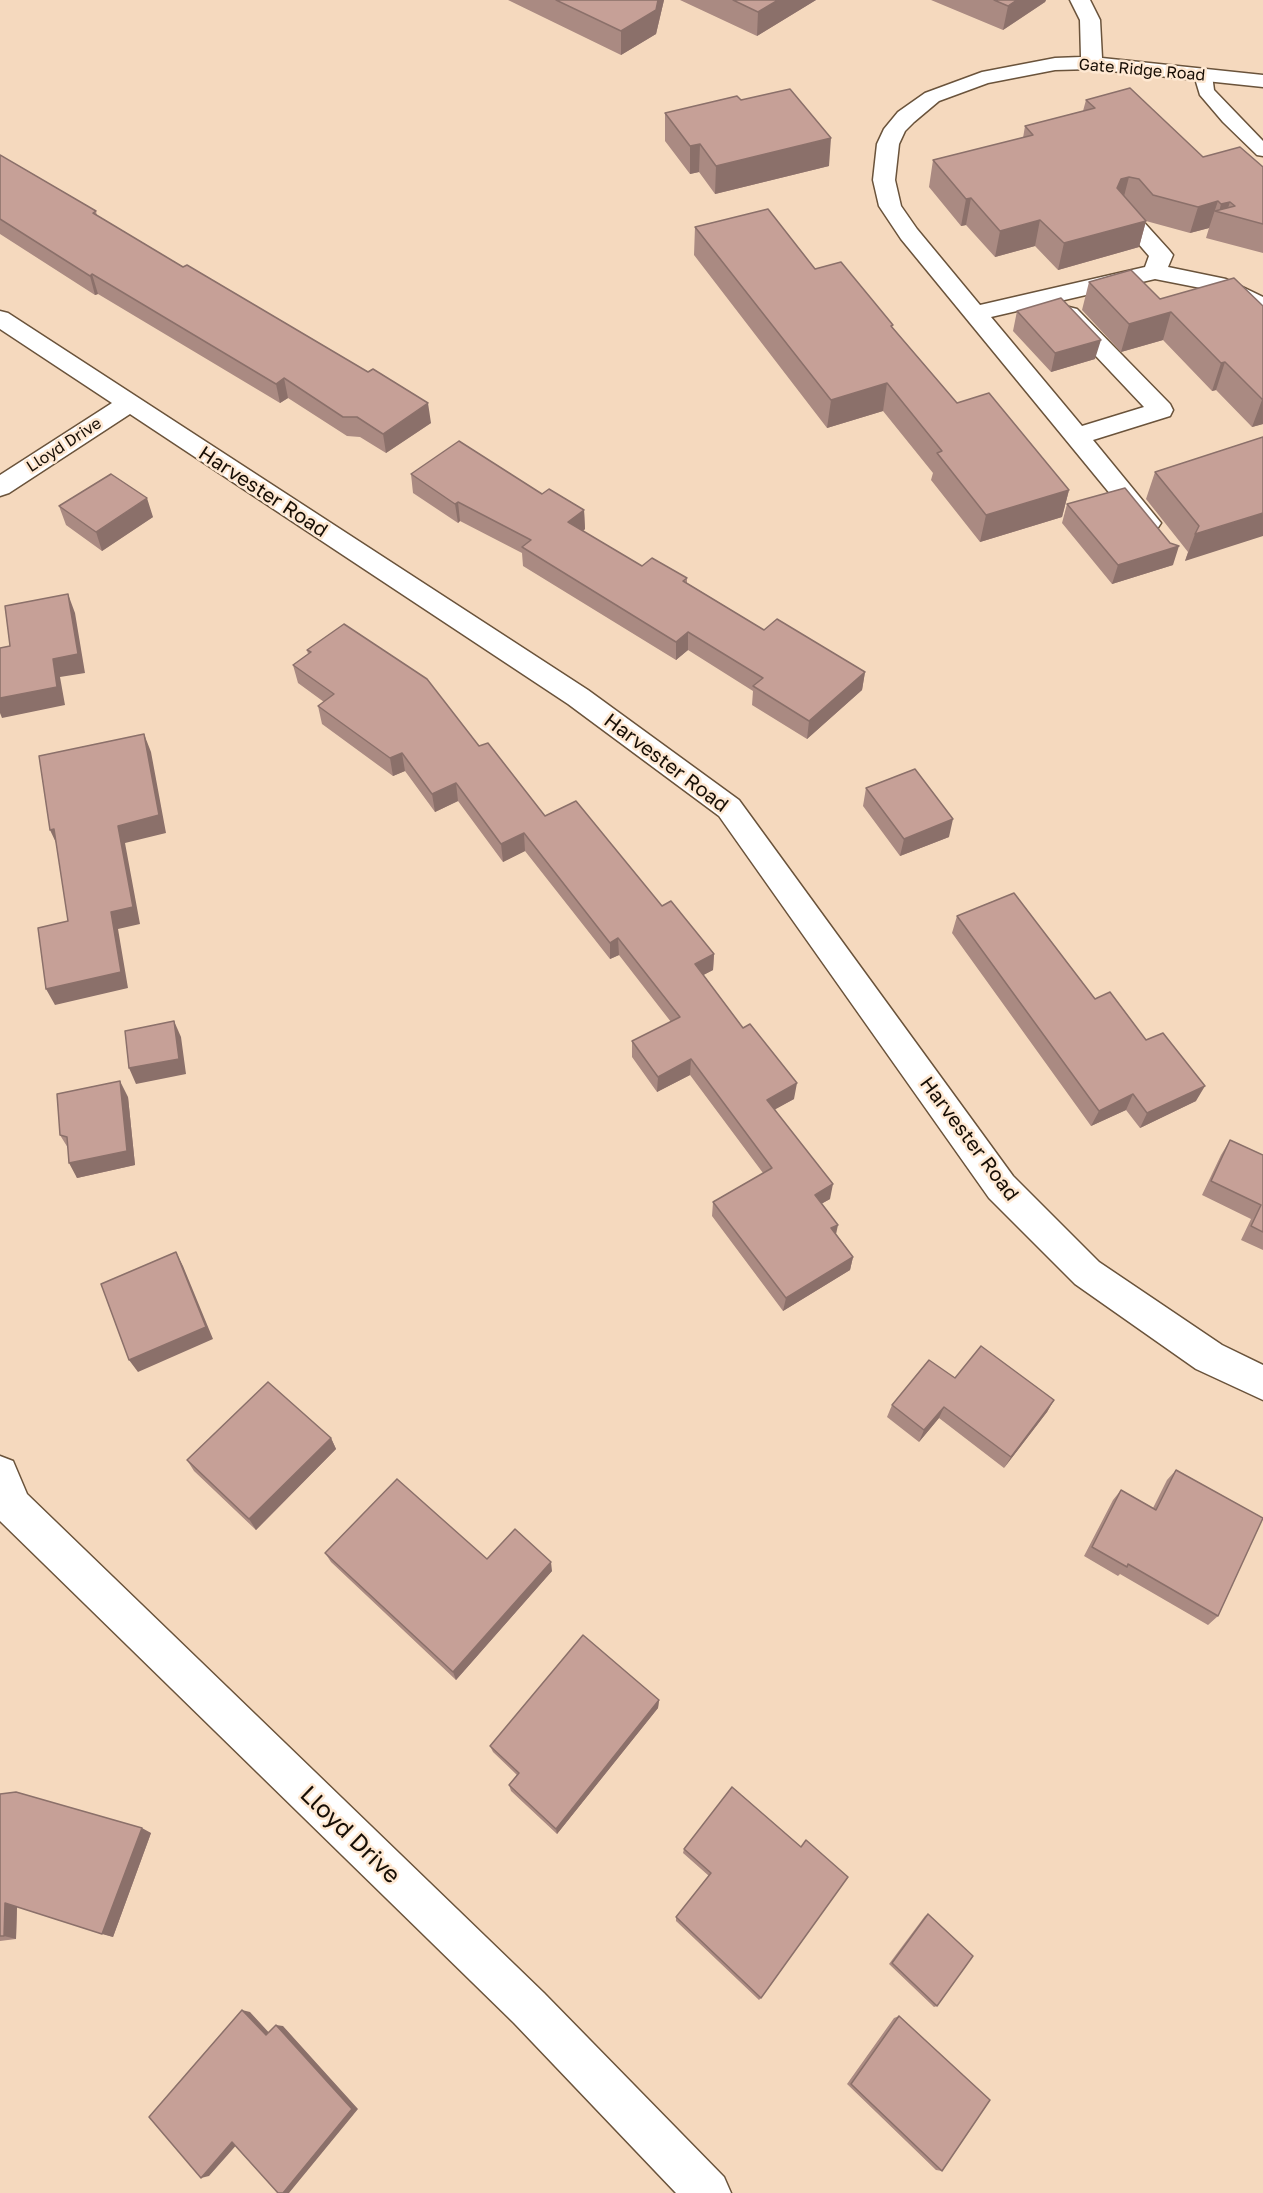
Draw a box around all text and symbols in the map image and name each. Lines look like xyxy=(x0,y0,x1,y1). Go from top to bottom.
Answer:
street label: Gate Ridge Road xyxy=(1078,55,1206,85)
street label: Lloyd Drive xyxy=(23,414,105,476)
street label: Harvester Road xyxy=(194,441,332,543)
street label: Harvester Road xyxy=(599,708,733,818)
street label: Harvester Road xyxy=(914,1072,1024,1206)
street label: Lloyd Drive xyxy=(294,1780,406,1890)

